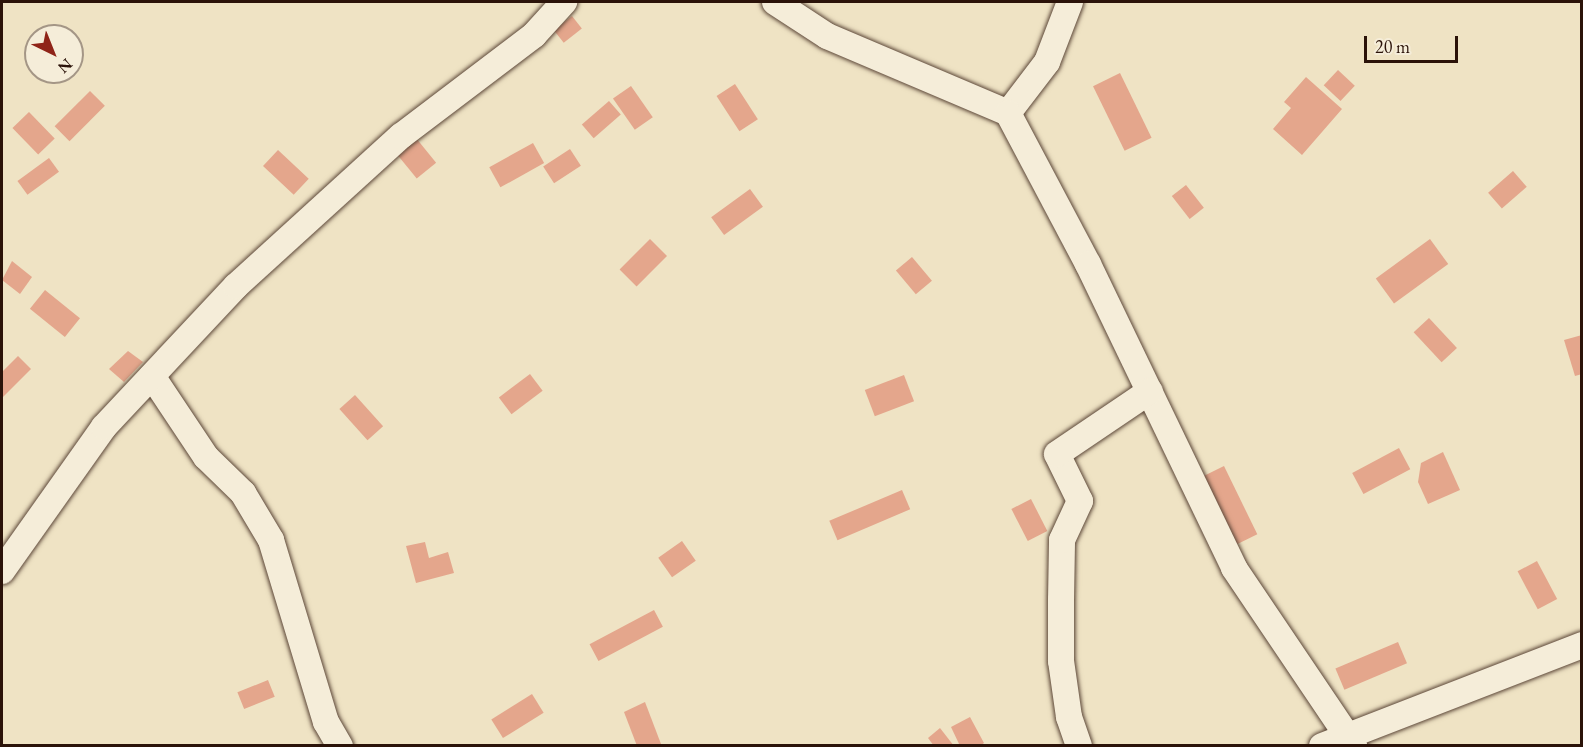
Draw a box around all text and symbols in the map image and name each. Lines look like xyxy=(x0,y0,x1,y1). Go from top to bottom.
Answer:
north arrow xyxy=(24,24,84,84)
scale bar xyxy=(1367,24,1462,62)
text: 20 m xyxy=(1375,35,1410,58)
text: N xyxy=(53,54,77,78)

